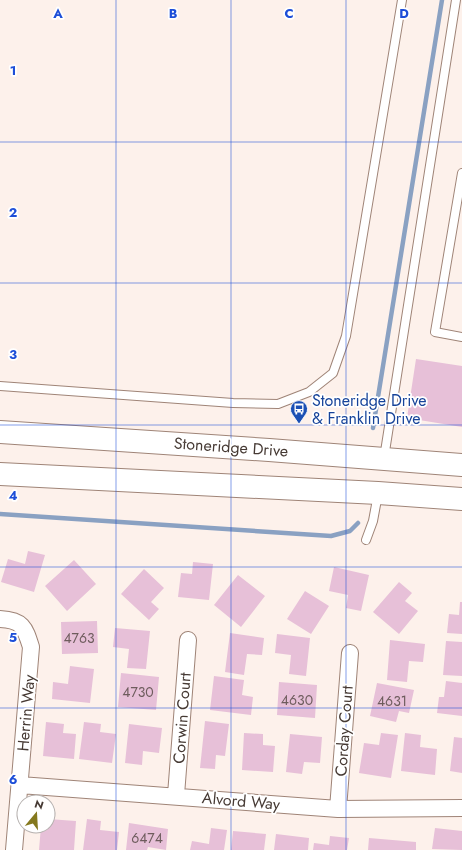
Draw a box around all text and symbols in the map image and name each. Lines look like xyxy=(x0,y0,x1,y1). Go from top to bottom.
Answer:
text: A xyxy=(52,4,63,23)
text: B xyxy=(169,4,178,23)
text: C xyxy=(284,4,294,23)
text: D xyxy=(399,4,409,23)
text: 1 xyxy=(10,61,16,80)
text: 2 xyxy=(9,203,17,222)
text: 3 xyxy=(9,345,17,364)
place label: Stoneridge Drive & Franklin Drive xyxy=(312,389,426,430)
bus stop icon: Stoneridge Drive & Franklin Drive xyxy=(289,399,309,424)
street label: Stoneridge Drive xyxy=(173,432,289,462)
text: 4 xyxy=(8,486,18,505)
text: 5 xyxy=(9,628,17,647)
house number: 4763 xyxy=(63,628,95,648)
street label: Corwin Court xyxy=(167,671,197,764)
street label: Herrin Way xyxy=(11,673,41,752)
house number: 4730 xyxy=(122,682,154,702)
street label: Corday Court xyxy=(329,685,359,777)
house number: 4630 xyxy=(281,690,313,710)
house number: 4631 xyxy=(377,691,407,711)
text: 6 xyxy=(9,770,18,789)
street label: Alvord Way xyxy=(201,786,282,816)
north arrow xyxy=(16,794,56,834)
text: N xyxy=(32,796,46,813)
house number: 6474 xyxy=(131,828,163,848)

